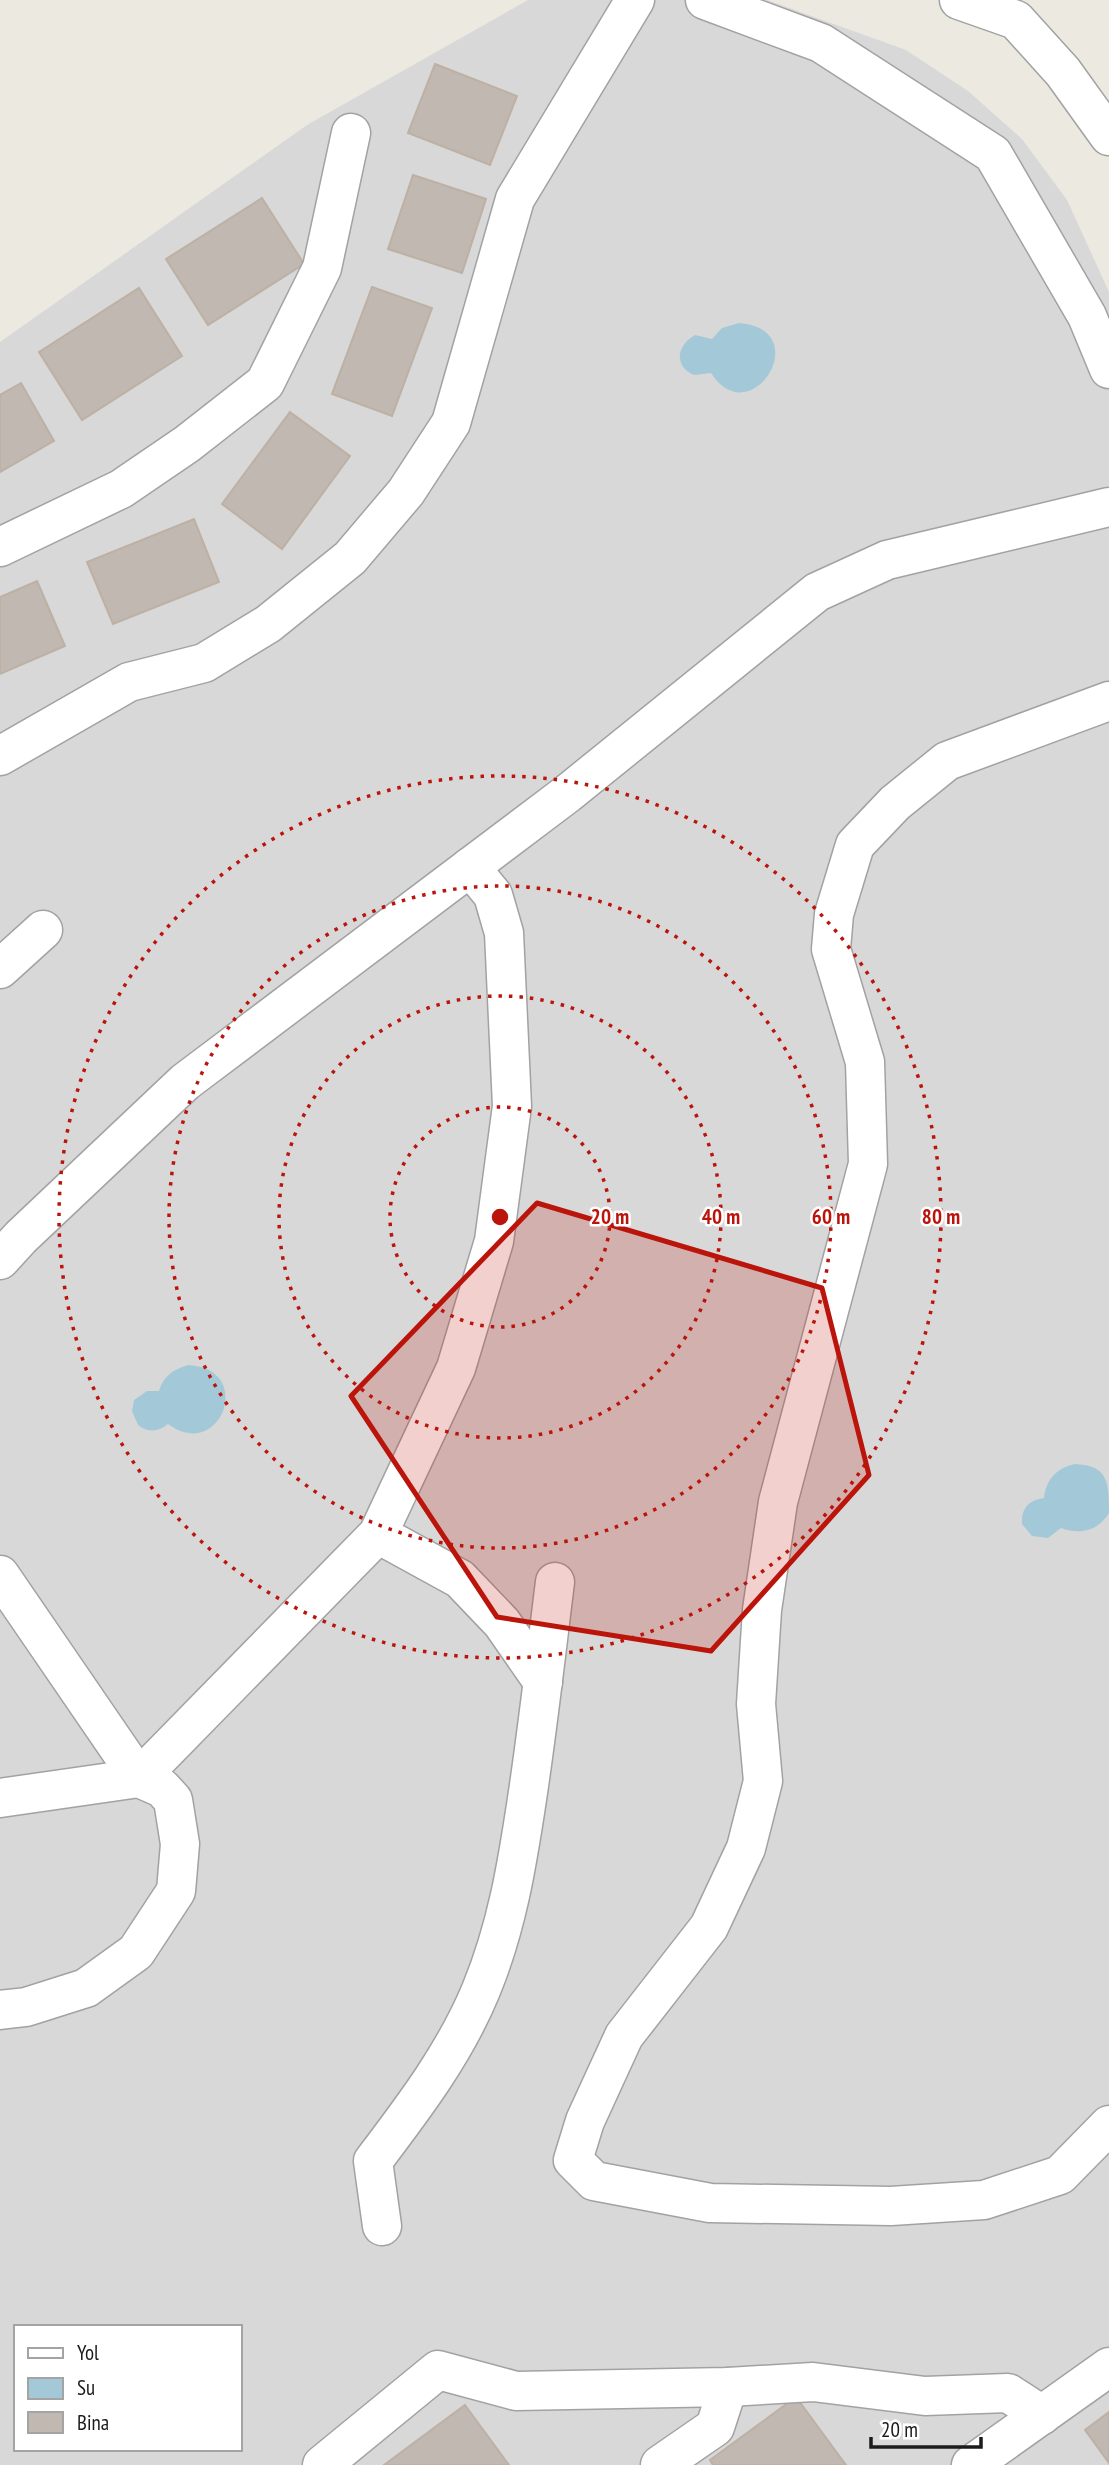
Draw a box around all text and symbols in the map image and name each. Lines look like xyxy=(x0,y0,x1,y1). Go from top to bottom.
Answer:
text: 20 m xyxy=(591,1203,629,1230)
text: 40 m xyxy=(702,1203,740,1230)
text: 60 m xyxy=(812,1203,850,1230)
text: 80 m xyxy=(922,1203,960,1230)
centre of rings xyxy=(488,1205,512,1229)
legend xyxy=(14,2325,242,2451)
text: Yol xyxy=(77,2339,99,2366)
text: Su xyxy=(77,2374,95,2401)
scale bar xyxy=(871,2406,981,2450)
text: Bina xyxy=(77,2409,109,2436)
text: 20 m xyxy=(881,2416,918,2443)

